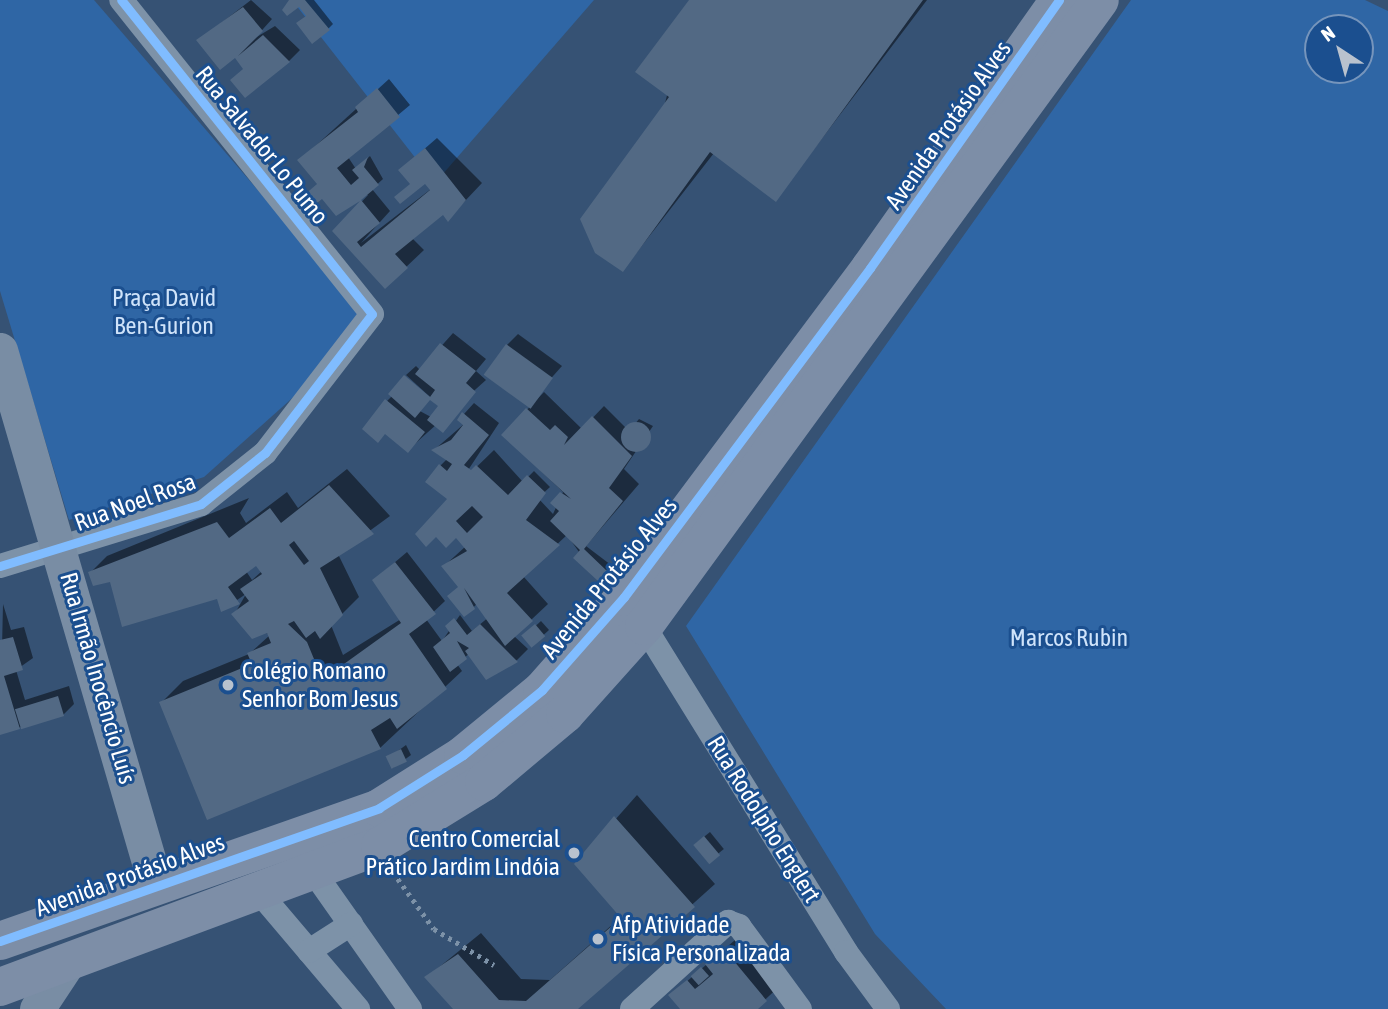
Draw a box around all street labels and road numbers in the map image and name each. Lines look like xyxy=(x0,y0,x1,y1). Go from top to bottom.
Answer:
street label: Avenida Protásio Alves xyxy=(879,35,1017,215)
street label: Rua Salvador Lo Pumo xyxy=(189,60,335,230)
street label: Rua Noel Rosa xyxy=(70,467,200,537)
street label: Avenida Protásio Alves xyxy=(535,492,683,664)
street label: Rua Irmão Inocêncio Luís xyxy=(54,569,142,787)
street label: Rua Rodolpho Englert xyxy=(701,730,827,908)
street label: Avenida Protásio Alves xyxy=(32,827,228,923)

